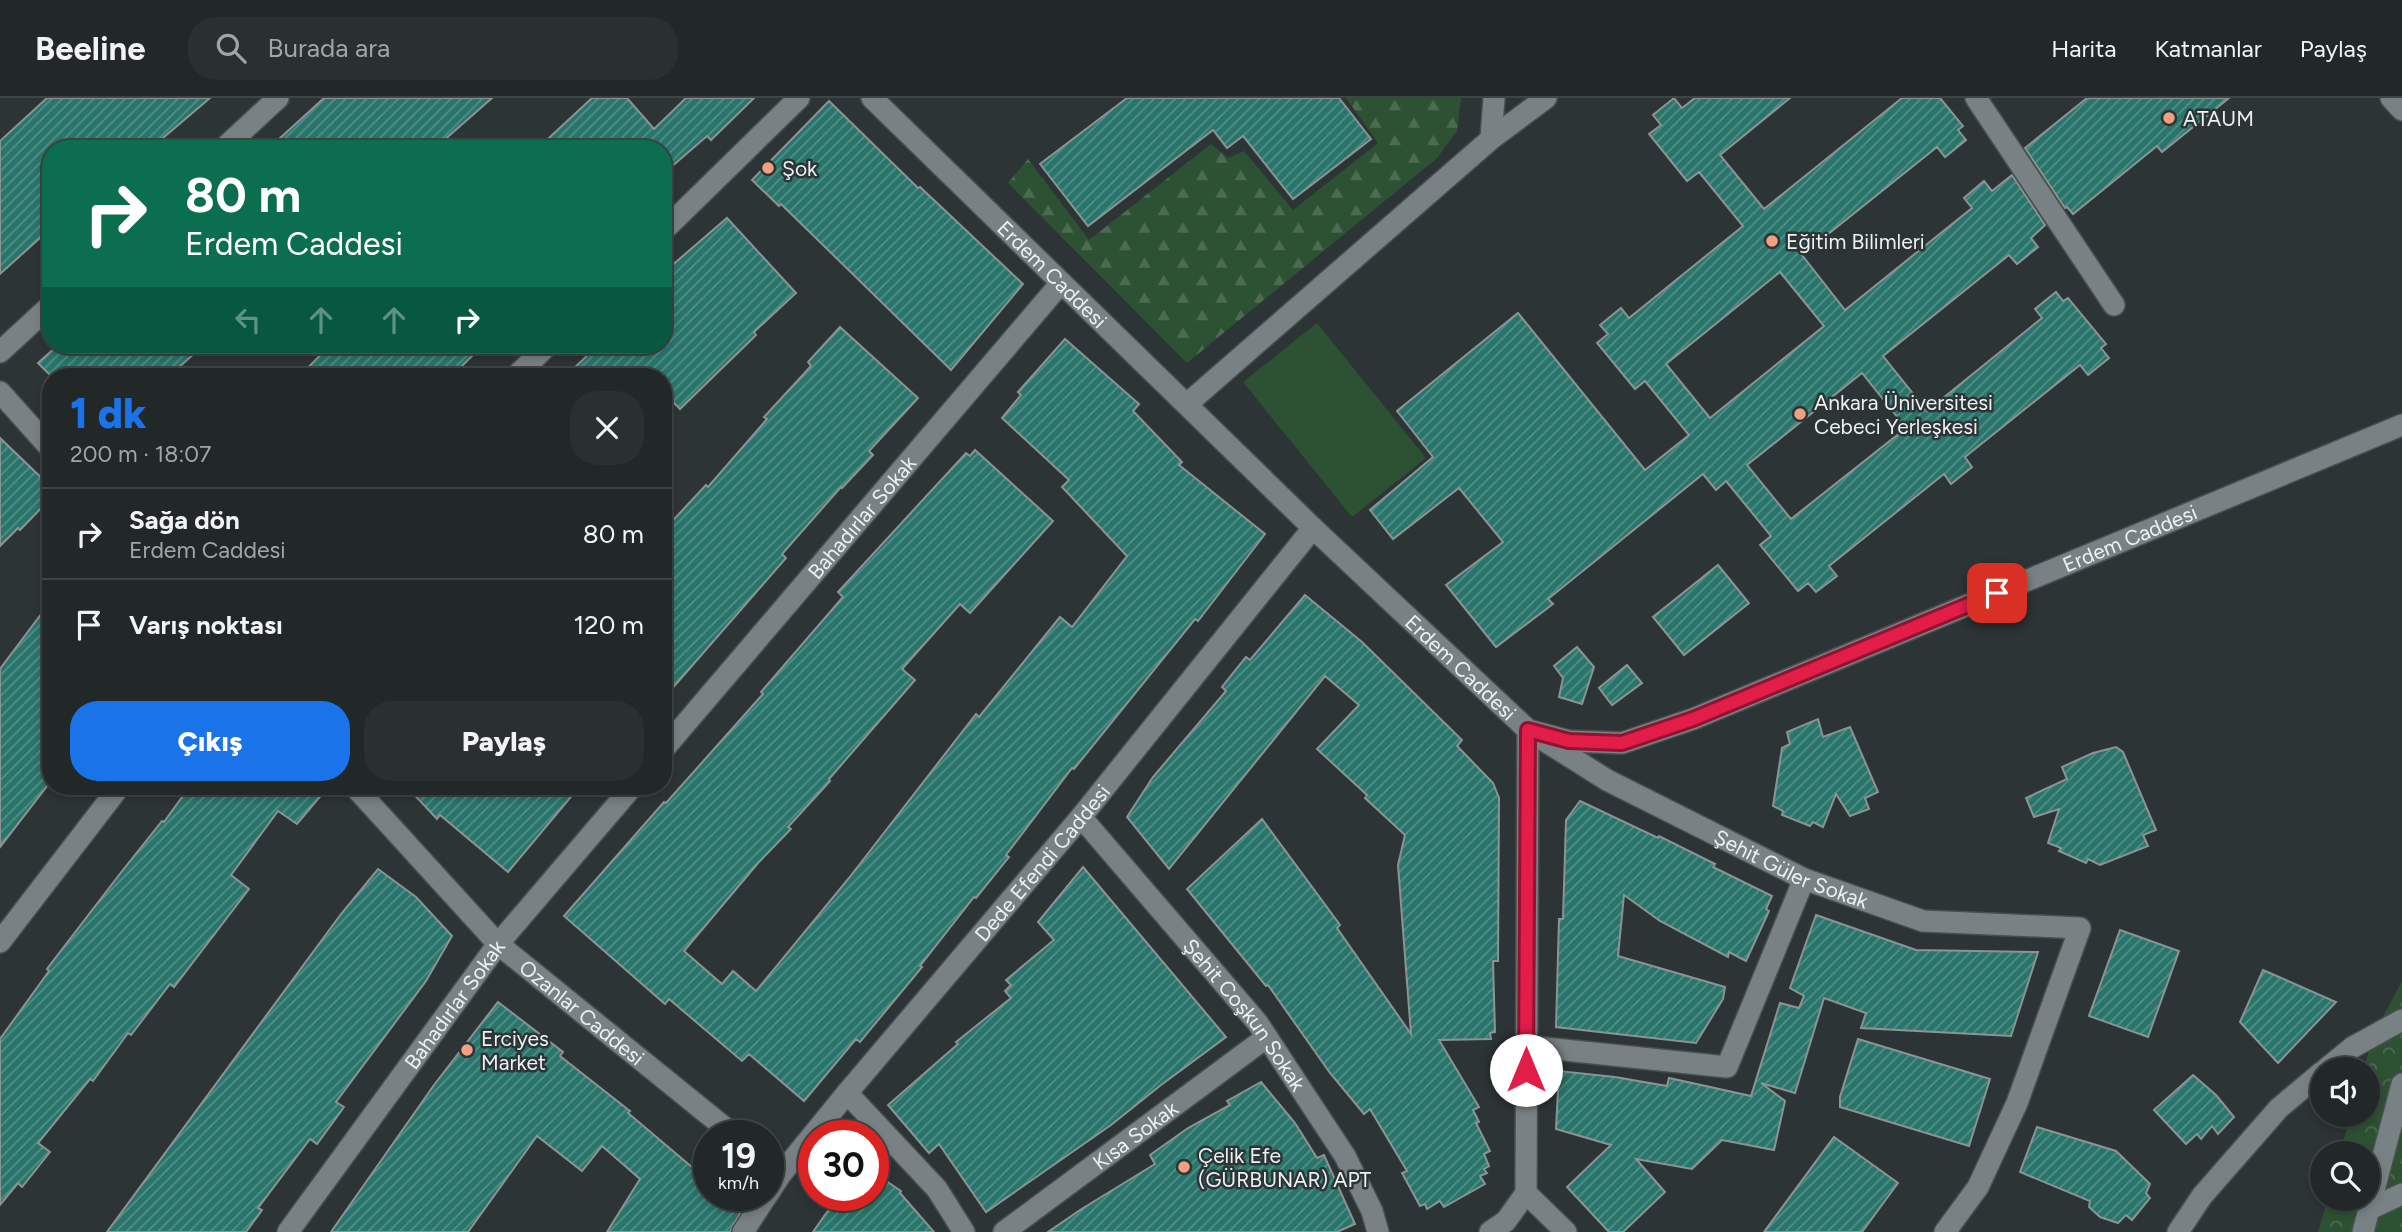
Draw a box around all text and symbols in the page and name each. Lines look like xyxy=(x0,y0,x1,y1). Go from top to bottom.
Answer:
search box xyxy=(188,17,678,80)
text: Beeline xyxy=(35,29,146,68)
icon: search xyxy=(212,29,250,67)
text: Burada ara xyxy=(268,32,390,64)
text: Harita xyxy=(2051,34,2116,63)
text: Katmanlar xyxy=(2154,34,2262,63)
text: Paylaş xyxy=(2300,34,2367,63)
place label: ATAUM xyxy=(2183,106,2254,131)
marker: ATAUM xyxy=(2161,110,2177,126)
place label: Şok xyxy=(782,156,818,181)
marker: Şok xyxy=(760,160,776,176)
text: 80 m xyxy=(185,165,301,224)
icon: right xyxy=(70,168,161,259)
street label: Erdem Caddesi xyxy=(992,215,1112,333)
text: Erdem Caddesi xyxy=(185,225,403,263)
place label: Eğitim Bilimleri xyxy=(1786,229,1925,254)
marker: Eğitim Bilimleri xyxy=(1764,233,1780,249)
icon: left xyxy=(229,301,267,339)
icon: ahead xyxy=(302,301,340,339)
icon: ahead xyxy=(375,301,413,339)
icon: right xyxy=(448,301,486,339)
text: 1 dk xyxy=(70,388,147,439)
place label: Ankara Üniversitesi Cebeci Yerleşkesi xyxy=(1814,390,1993,439)
button: close xyxy=(570,391,644,465)
marker: Ankara Üniversitesi Cebeci Yerleşkesi xyxy=(1792,406,1808,422)
text: 200 m · 18:07 xyxy=(70,440,211,468)
street label: Bahadırlar Sokak xyxy=(802,450,921,584)
street label: Erdem Caddesi xyxy=(2059,499,2200,577)
text: Sağa dön xyxy=(129,504,240,536)
icon: right xyxy=(70,515,108,553)
text: 80 m xyxy=(583,518,644,550)
text: Erdem Caddesi xyxy=(129,536,286,564)
pin xyxy=(1967,563,2027,623)
icon: arrive xyxy=(1978,574,2016,612)
icon: arrive xyxy=(70,606,108,644)
text: Varış noktası xyxy=(129,609,283,641)
text: 120 m xyxy=(574,609,644,641)
street label: Erdem Caddesi xyxy=(1400,609,1522,725)
button: Çıkış xyxy=(70,701,350,781)
button: Paylaş xyxy=(364,701,644,781)
street label: Dede Efendi Caddesi xyxy=(969,779,1115,946)
street label: Şehit Güler Sokak xyxy=(1710,823,1872,913)
street label: Şehit Coşkun Sokak xyxy=(1178,933,1312,1096)
street label: Bahadırlar Sokak xyxy=(399,934,510,1074)
street label: Ozanlar Caddesi xyxy=(515,954,650,1070)
place label: Erciyes Market xyxy=(481,1026,549,1075)
position arrow xyxy=(1489,1033,1563,1107)
marker: Erciyes Market xyxy=(459,1042,475,1058)
map controls xyxy=(2310,1057,2380,1211)
button: sound xyxy=(2310,1057,2380,1127)
street label: Kısa Sokak xyxy=(1088,1095,1183,1175)
speed limit sign: 30 xyxy=(798,1120,889,1211)
text: 19 xyxy=(721,1135,756,1177)
button: search xyxy=(2310,1141,2380,1211)
place label: Çelik Efe (GÜRBUNAR) APT xyxy=(1198,1143,1372,1192)
marker: Çelik Efe (GÜRBUNAR) APT xyxy=(1176,1159,1192,1175)
text: km/h xyxy=(718,1172,759,1194)

